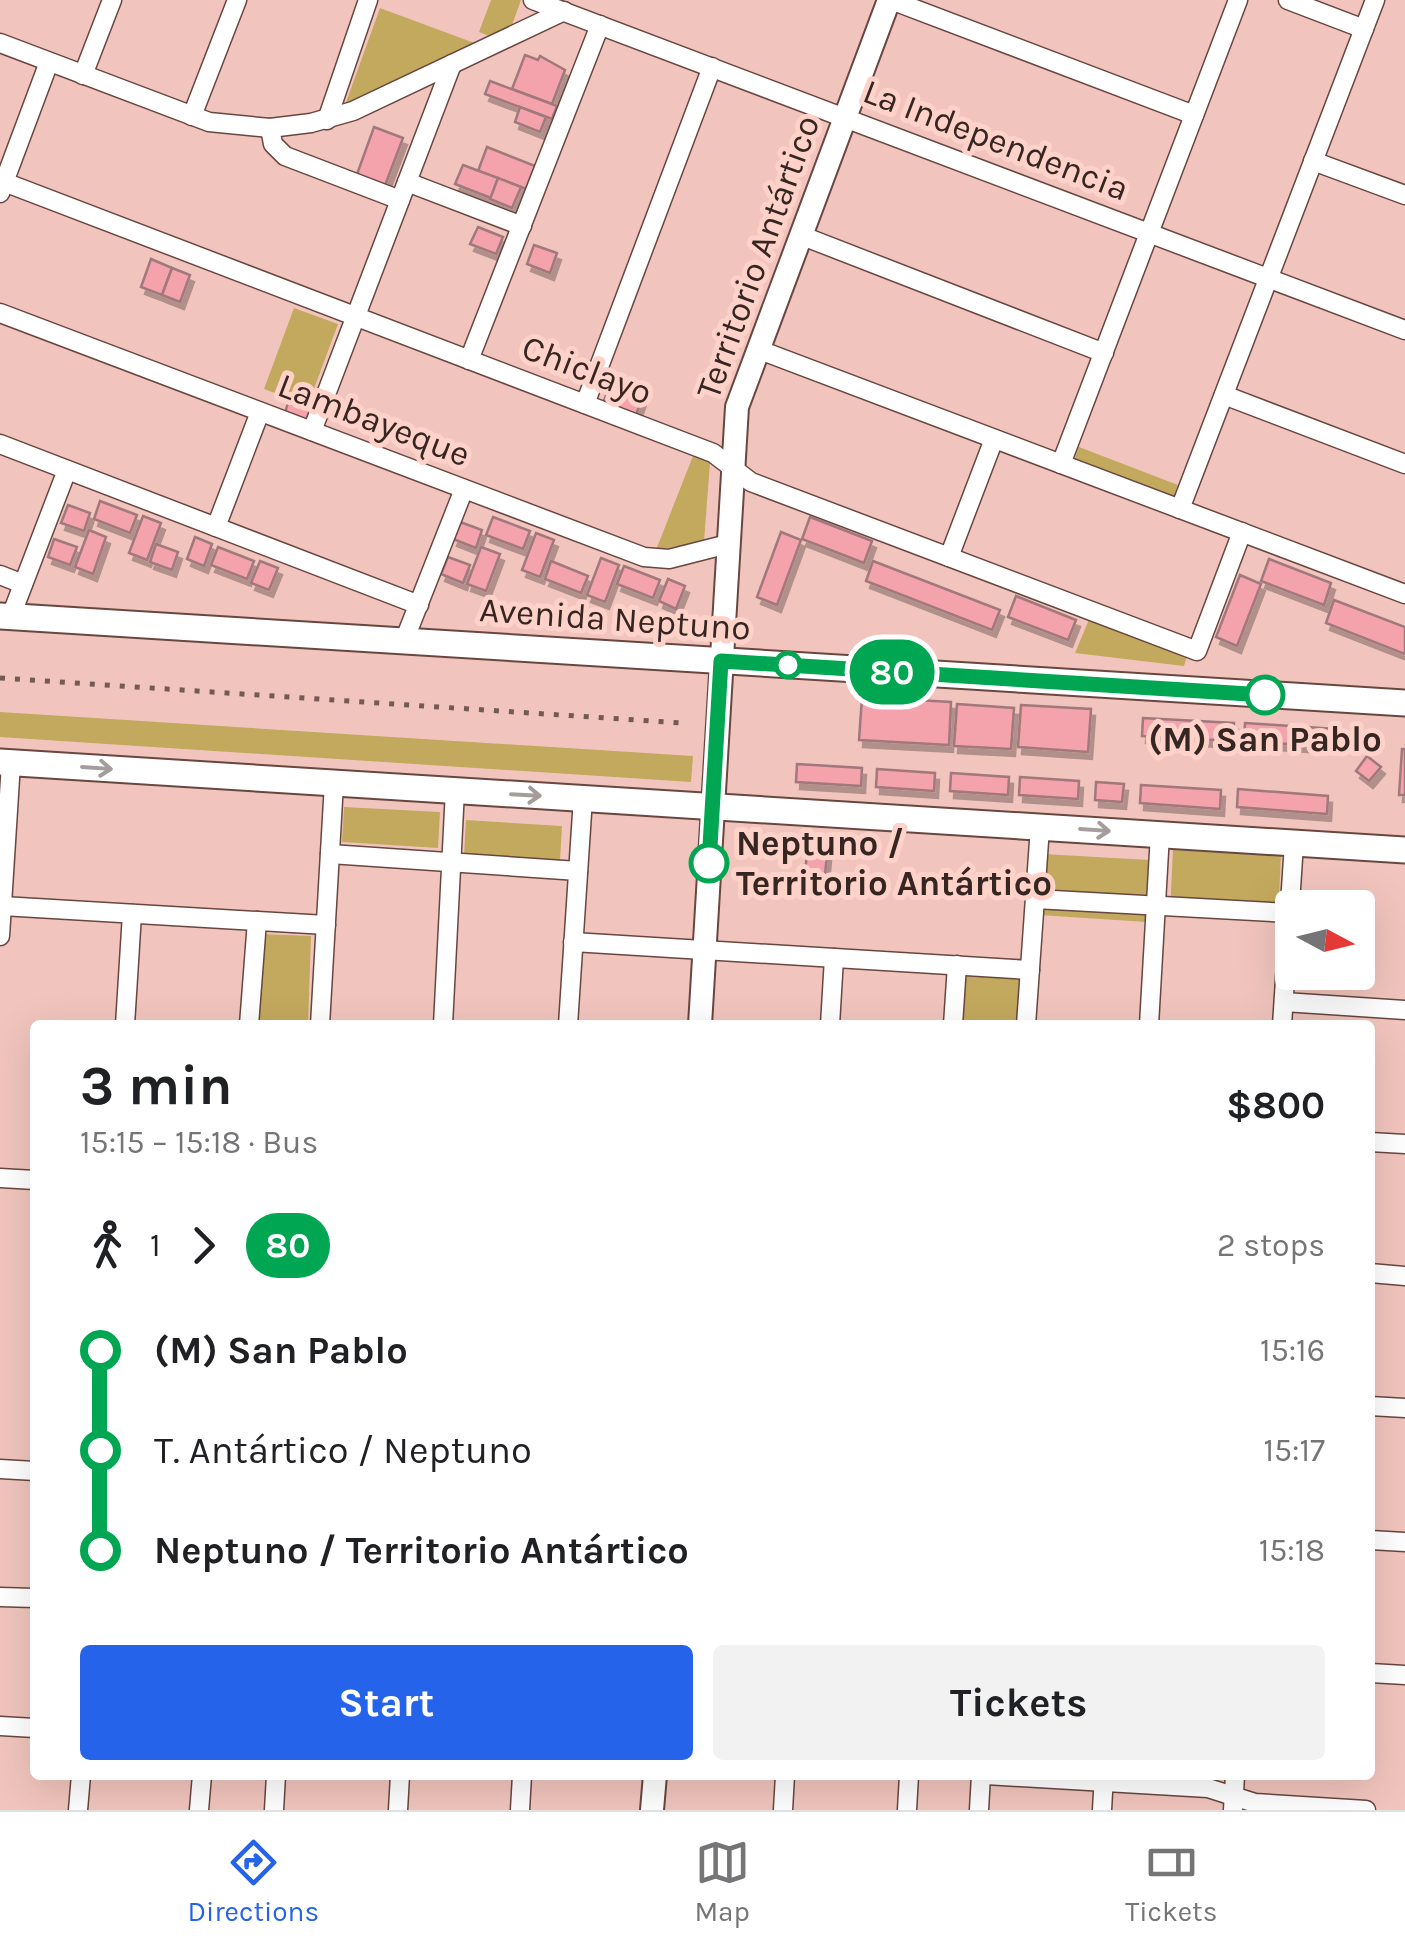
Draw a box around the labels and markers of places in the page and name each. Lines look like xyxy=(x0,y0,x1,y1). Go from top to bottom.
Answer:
unlabelled marker xyxy=(775,652,801,678)
marker: (M) San Pablo xyxy=(1246,676,1284,714)
place label: (M) San Pablo xyxy=(1148,719,1382,760)
place label: Neptuno / Territorio Antártico xyxy=(736,823,1052,904)
marker: Neptuno / Territorio Antártico xyxy=(690,844,728,882)

